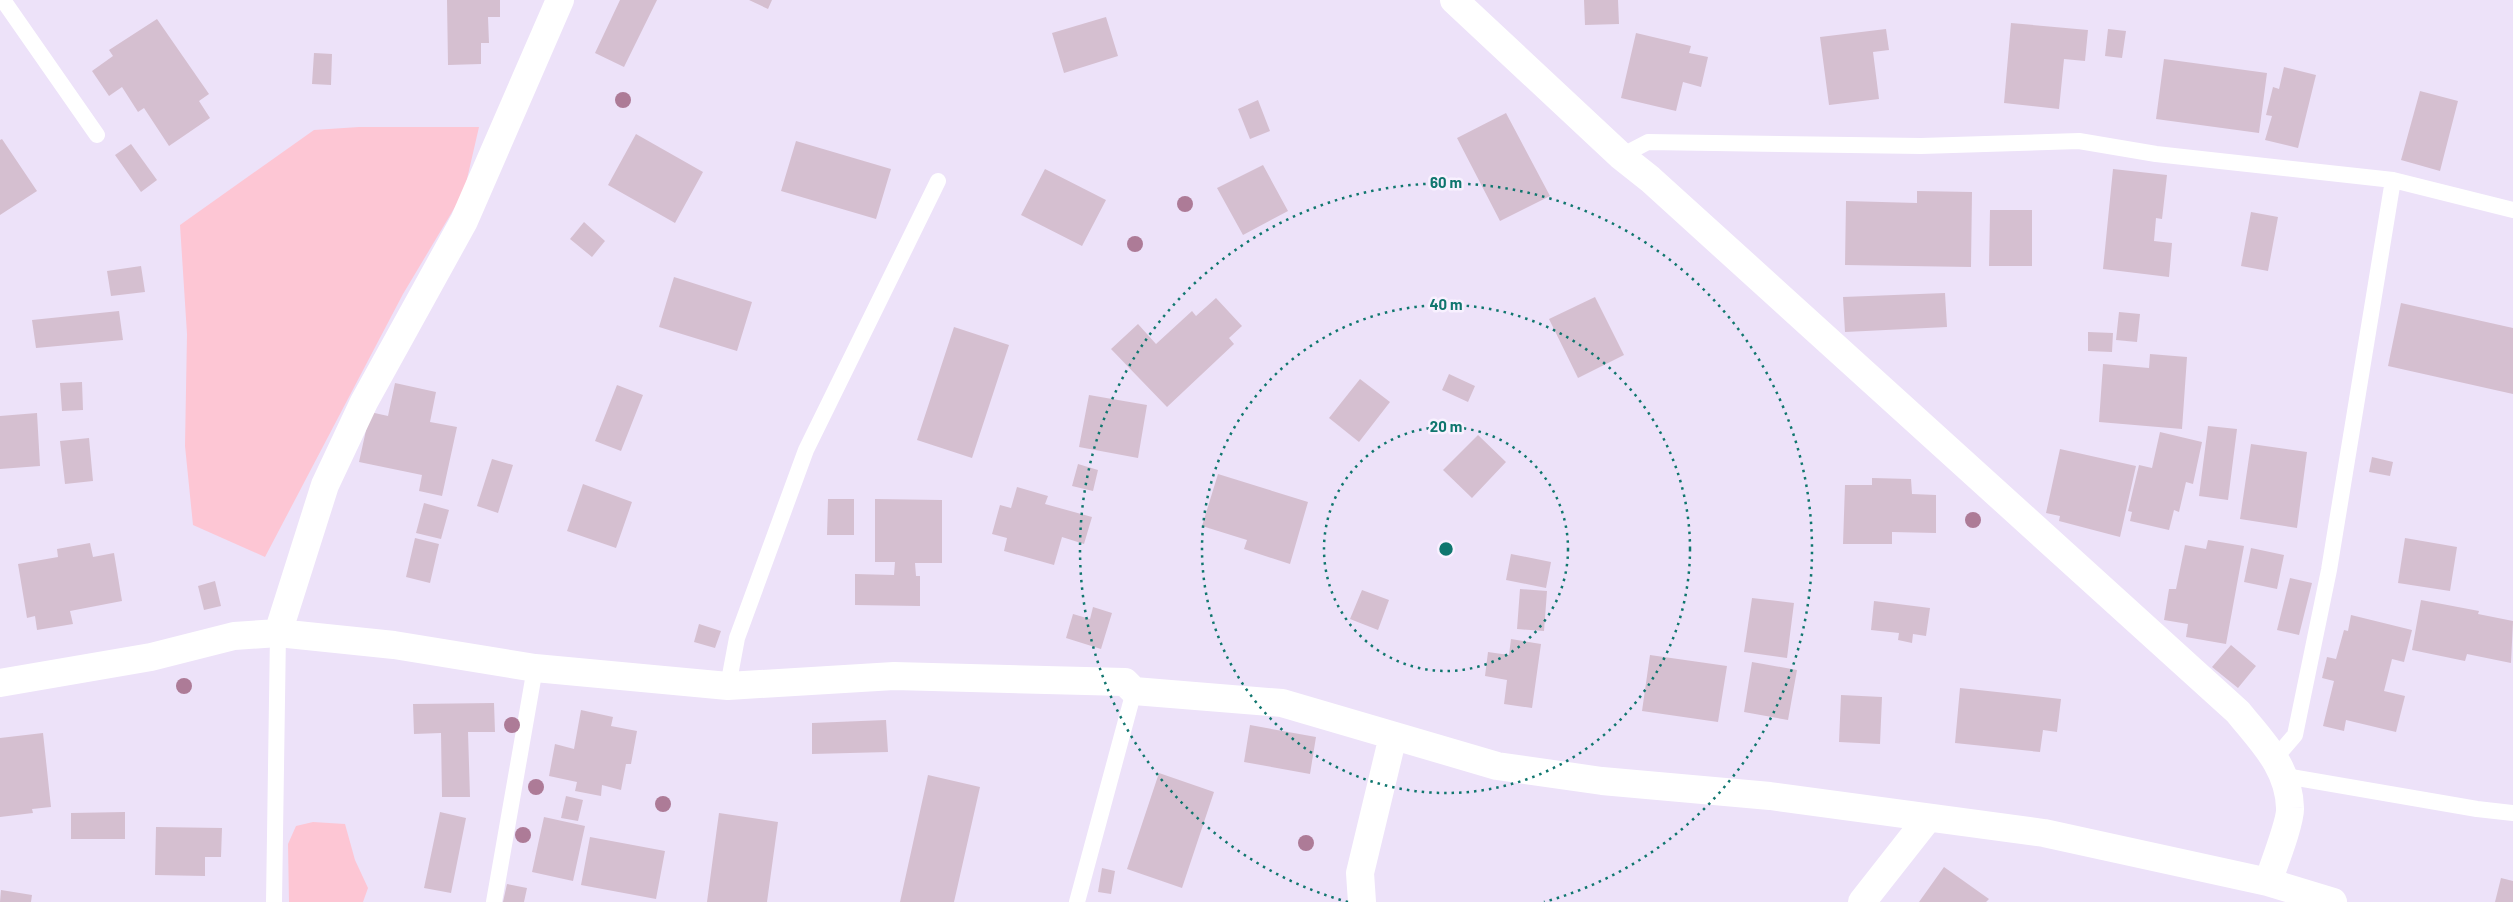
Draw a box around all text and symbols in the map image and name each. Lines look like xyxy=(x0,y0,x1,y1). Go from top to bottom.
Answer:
text: 60 m xyxy=(1430,173,1462,191)
text: 40 m xyxy=(1429,295,1463,313)
text: 20 m xyxy=(1430,417,1462,435)
centre of rings xyxy=(1437,540,1455,558)

